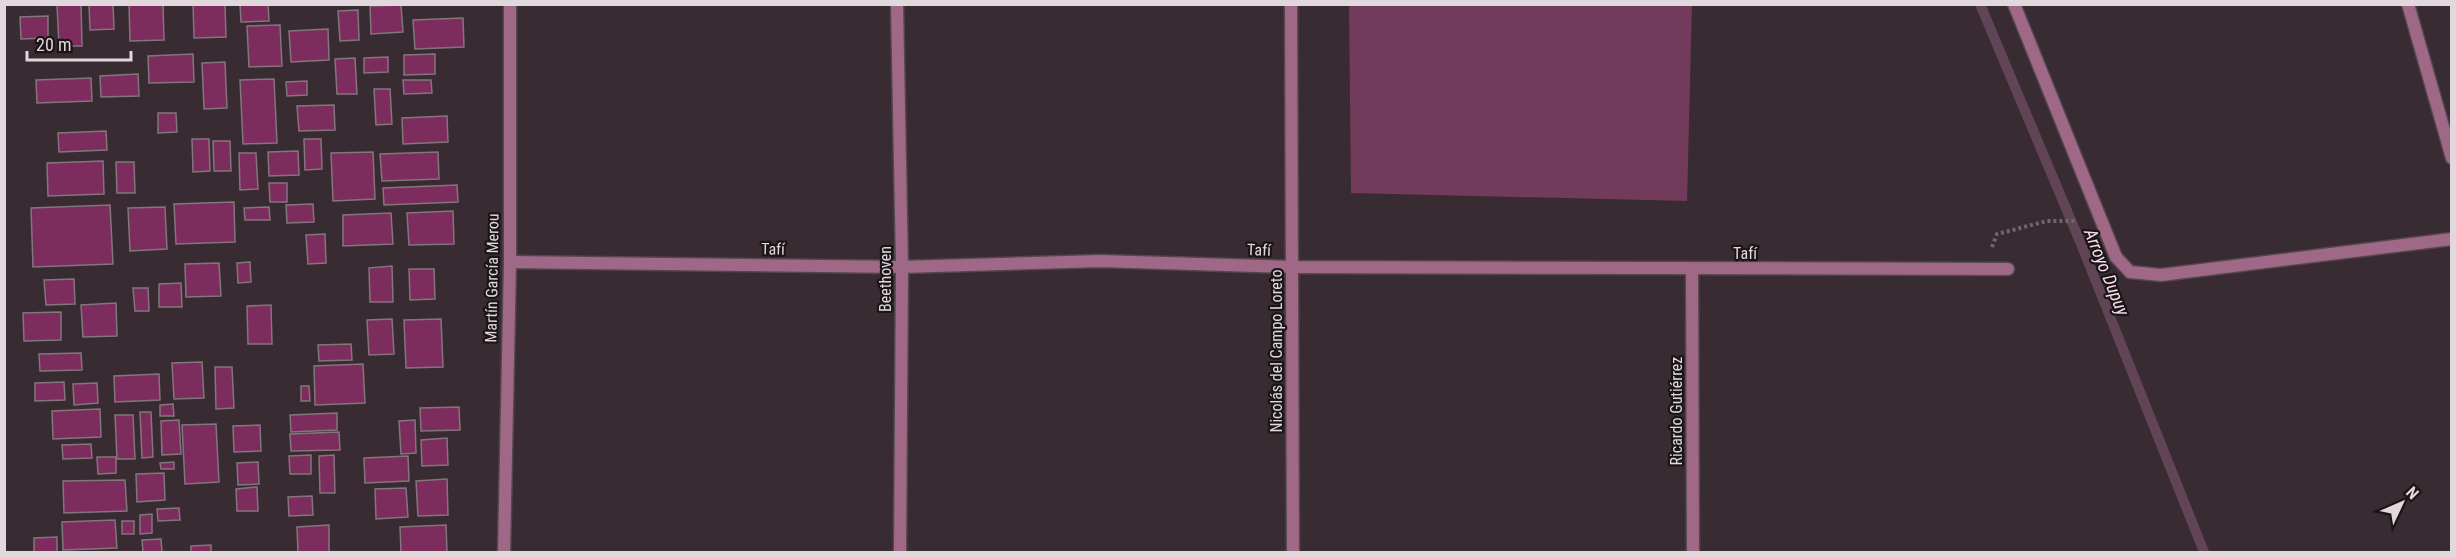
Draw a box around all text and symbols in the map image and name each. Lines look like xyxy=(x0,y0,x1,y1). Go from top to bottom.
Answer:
scale bar xyxy=(27,24,130,62)
text: 20 m xyxy=(36,34,71,55)
street label: Martín García Merou xyxy=(481,213,503,343)
water label: Arroyo Dupuy xyxy=(2080,225,2134,319)
street label: Tafí xyxy=(761,239,786,259)
street label: Tafí xyxy=(1247,240,1273,260)
street label: Tafí xyxy=(1733,244,1758,263)
street label: Beethoven xyxy=(876,246,895,312)
street label: Nicolás del Campo Loreto xyxy=(1267,270,1286,432)
street label: Ricardo Gutiérrez xyxy=(1667,357,1686,465)
north arrow xyxy=(2372,473,2432,533)
text: N xyxy=(2402,483,2423,503)

